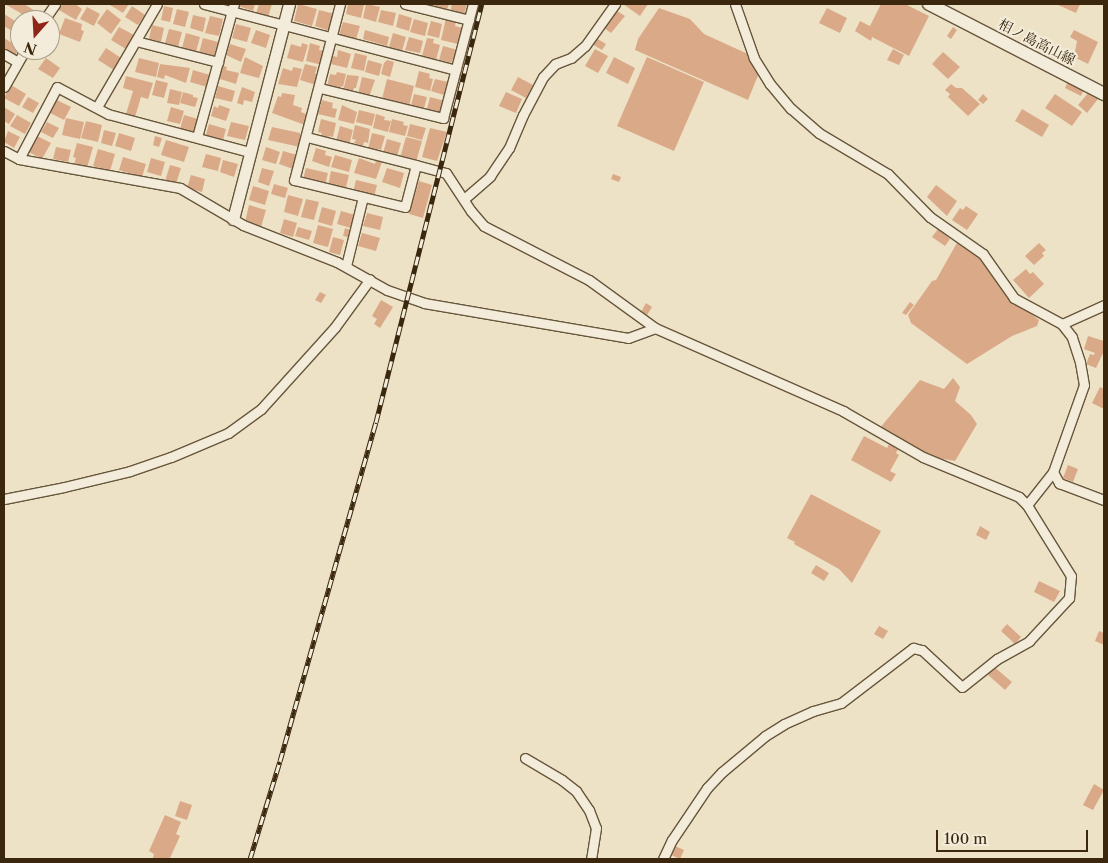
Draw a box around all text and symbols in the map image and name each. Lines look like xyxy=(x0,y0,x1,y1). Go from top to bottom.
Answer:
north arrow xyxy=(10,10,60,60)
street label: 相ノ島高山線 xyxy=(996,15,1078,69)
text: N xyxy=(22,38,39,59)
scale bar xyxy=(938,820,1090,852)
text: 100 m xyxy=(944,829,987,848)

